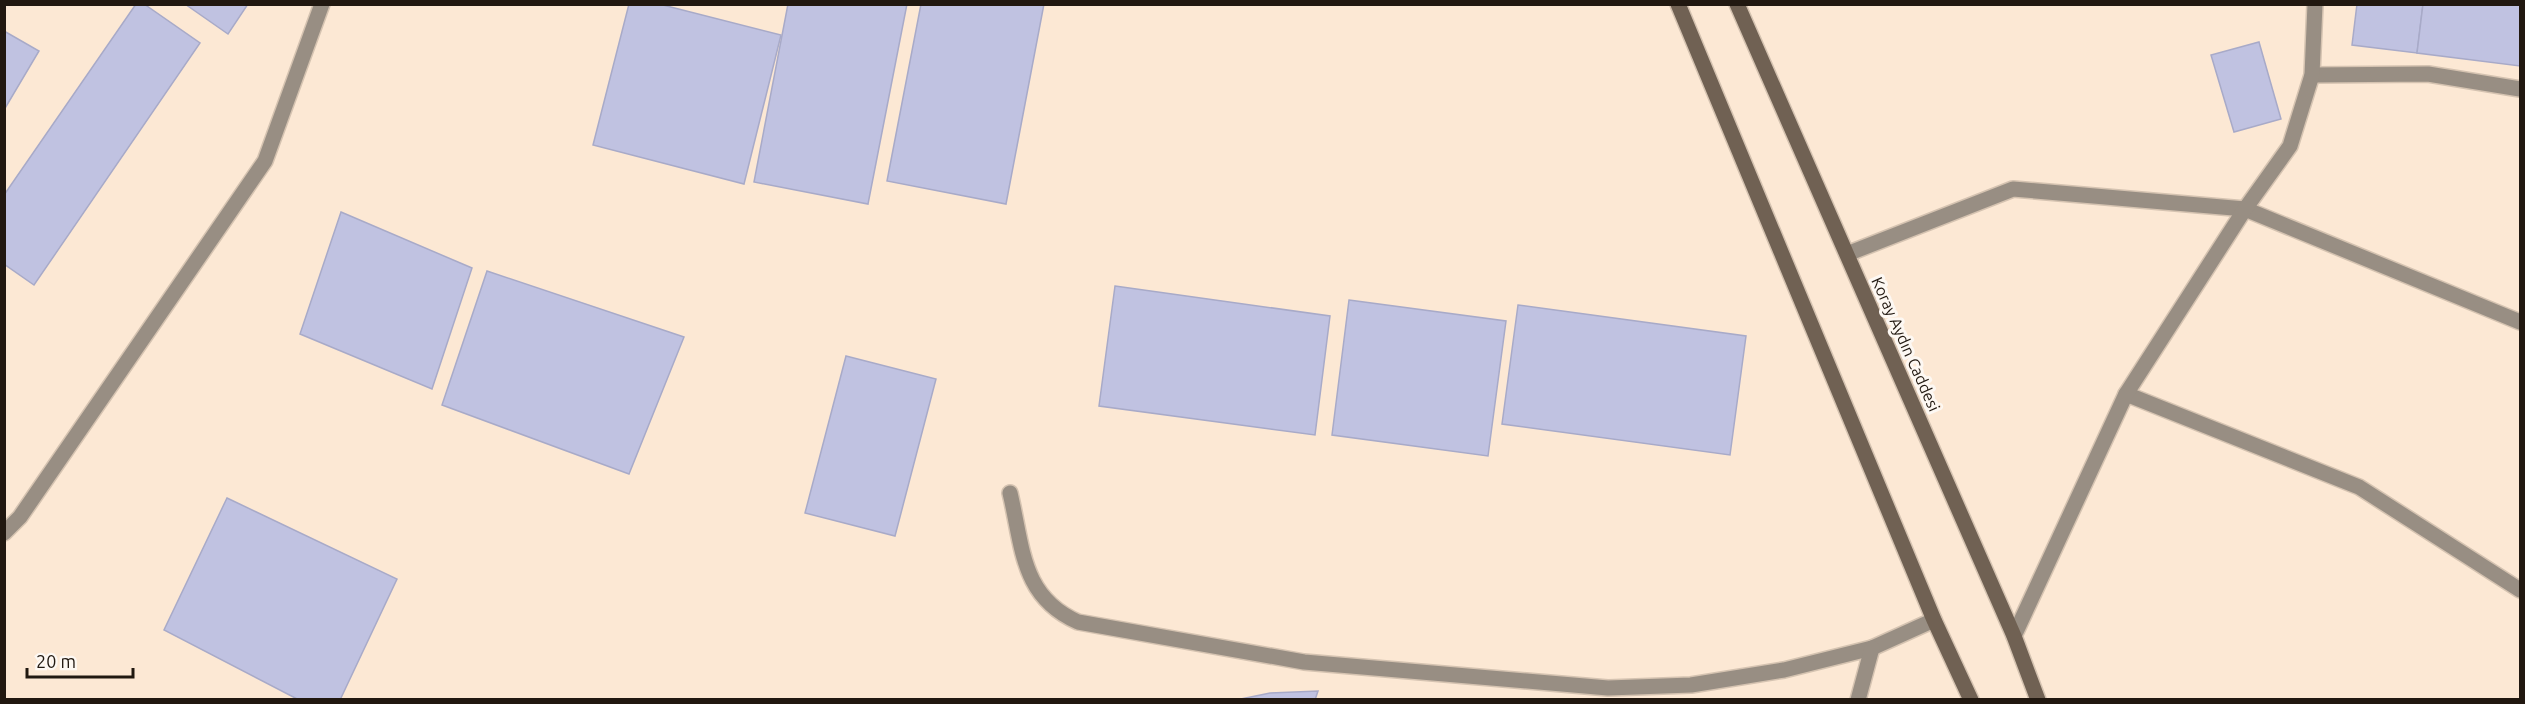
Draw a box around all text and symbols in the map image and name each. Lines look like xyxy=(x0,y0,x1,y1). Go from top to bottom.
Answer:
street label: Koray Aydın Caddesi xyxy=(1868,274,1944,414)
scale bar xyxy=(27,641,134,679)
text: 20 m xyxy=(36,651,76,671)

